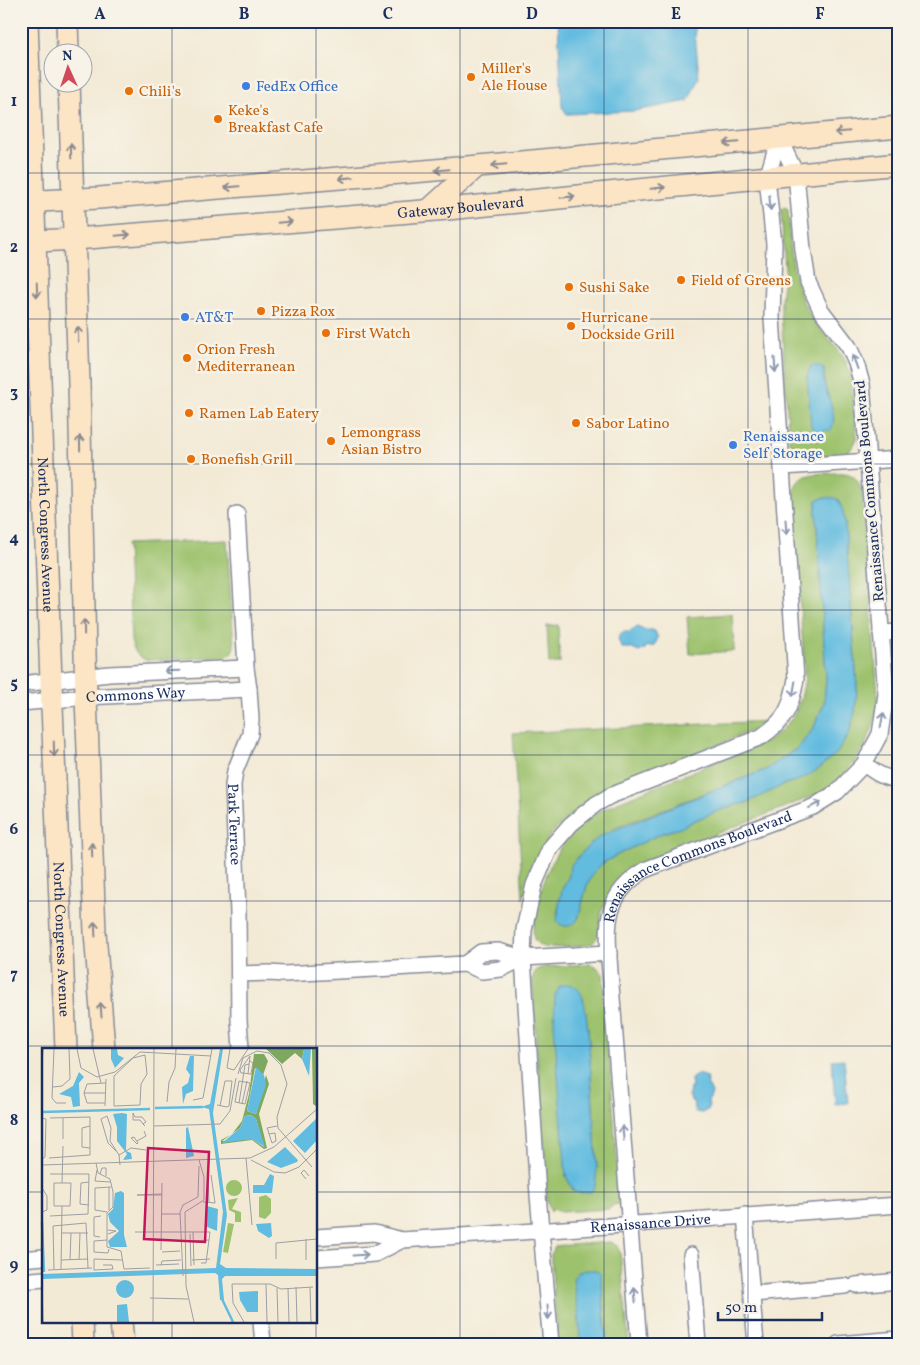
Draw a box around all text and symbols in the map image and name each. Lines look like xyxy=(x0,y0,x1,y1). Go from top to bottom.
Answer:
text: A xyxy=(94,4,106,26)
text: B xyxy=(239,4,250,26)
text: C xyxy=(383,4,393,26)
text: D xyxy=(526,4,538,26)
text: E xyxy=(671,4,681,26)
text: F xyxy=(815,4,825,26)
north arrow xyxy=(42,42,92,92)
text: N xyxy=(62,47,73,66)
place label: Miller's Ale House xyxy=(481,59,547,97)
marker: Miller's Ale House xyxy=(465,71,477,83)
place label: FedEx Office xyxy=(256,77,338,98)
marker: FedEx Office xyxy=(240,80,252,92)
place label: Chili's xyxy=(139,82,181,103)
marker: Chili's xyxy=(123,85,135,97)
text: 1 xyxy=(11,91,17,113)
place label: Keke's Breakfast Cafe xyxy=(228,101,323,139)
marker: Keke's Breakfast Cafe xyxy=(212,113,224,125)
one-way arrow xyxy=(835,128,851,137)
one-way arrow xyxy=(723,138,739,148)
one-way arrow xyxy=(67,143,76,159)
one-way arrow xyxy=(491,160,507,170)
one-way arrow xyxy=(434,165,450,175)
one-way arrow xyxy=(338,173,354,182)
one-way arrow xyxy=(224,182,240,192)
one-way arrow xyxy=(649,183,665,193)
street label: Gateway Boulevard xyxy=(397,192,525,225)
one-way arrow xyxy=(560,192,576,202)
one-way arrow xyxy=(765,194,774,210)
one-way arrow xyxy=(277,217,293,227)
one-way arrow xyxy=(115,230,131,240)
text: 2 xyxy=(10,237,18,259)
place label: Field of Greens xyxy=(691,271,791,292)
marker: Field of Greens xyxy=(675,274,687,286)
place label: Sushi Sake xyxy=(579,278,649,299)
marker: Sushi Sake xyxy=(563,281,575,293)
one-way arrow xyxy=(32,282,42,298)
place label: Pizza Rox xyxy=(271,302,335,323)
marker: Pizza Rox xyxy=(255,305,267,317)
place label: AT&T xyxy=(195,308,233,329)
place label: Hurricane Dockside Grill xyxy=(581,308,675,346)
marker: AT&T xyxy=(179,311,191,323)
marker: Hurricane Dockside Grill xyxy=(565,320,577,332)
place label: First Watch xyxy=(336,324,411,345)
one-way arrow xyxy=(73,326,83,342)
marker: First Watch xyxy=(320,327,332,339)
place label: Orion Fresh Mediterranean xyxy=(197,340,296,378)
marker: Orion Fresh Mediterranean xyxy=(181,352,193,364)
one-way arrow xyxy=(850,355,859,370)
one-way arrow xyxy=(771,356,780,372)
street label: Renaissance Commons Boulevard xyxy=(850,379,891,602)
text: 3 xyxy=(10,382,18,404)
place label: Ramen Lab Eatery xyxy=(199,404,319,425)
marker: Ramen Lab Eatery xyxy=(183,407,195,419)
place label: Sabor Latino xyxy=(586,414,670,435)
marker: Sabor Latino xyxy=(570,417,582,429)
place label: Lemongrass Asian Bistro xyxy=(341,423,422,461)
place label: Renaissance Self Storage xyxy=(743,427,824,465)
one-way arrow xyxy=(76,435,85,451)
marker: Lemongrass Asian Bistro xyxy=(325,435,337,447)
marker: Renaissance Self Storage xyxy=(727,439,739,451)
place label: Bonefish Grill xyxy=(201,450,293,471)
marker: Bonefish Grill xyxy=(185,453,197,465)
street label: North Congress Avenue xyxy=(31,457,57,613)
one-way arrow xyxy=(782,519,791,535)
text: 4 xyxy=(9,528,19,550)
one-way arrow xyxy=(80,619,89,635)
one-way arrow xyxy=(164,666,180,676)
text: 5 xyxy=(10,673,18,695)
one-way arrow xyxy=(789,680,799,696)
street label: Commons Way xyxy=(86,683,186,709)
one-way arrow xyxy=(878,712,888,728)
one-way arrow xyxy=(49,741,58,757)
street label: Park Terrace xyxy=(221,783,245,866)
one-way arrow xyxy=(807,800,822,809)
street label: Renaissance Commons Boulevard xyxy=(600,807,795,924)
text: 6 xyxy=(10,819,19,841)
one-way arrow xyxy=(88,842,97,858)
street label: North Congress Avenue xyxy=(46,861,74,1018)
one-way arrow xyxy=(91,922,100,938)
text: 7 xyxy=(10,964,18,986)
one-way arrow xyxy=(97,1003,106,1019)
inset map xyxy=(42,1048,318,1322)
text: 8 xyxy=(10,1110,18,1132)
one-way arrow xyxy=(618,1125,628,1141)
street label: Renaissance Drive xyxy=(590,1210,712,1239)
one-way arrow xyxy=(353,1250,369,1259)
text: 9 xyxy=(10,1255,19,1277)
one-way arrow xyxy=(631,1287,640,1303)
scale bar xyxy=(718,1290,821,1322)
text: 50 m xyxy=(725,1298,757,1319)
one-way arrow xyxy=(544,1304,553,1320)

